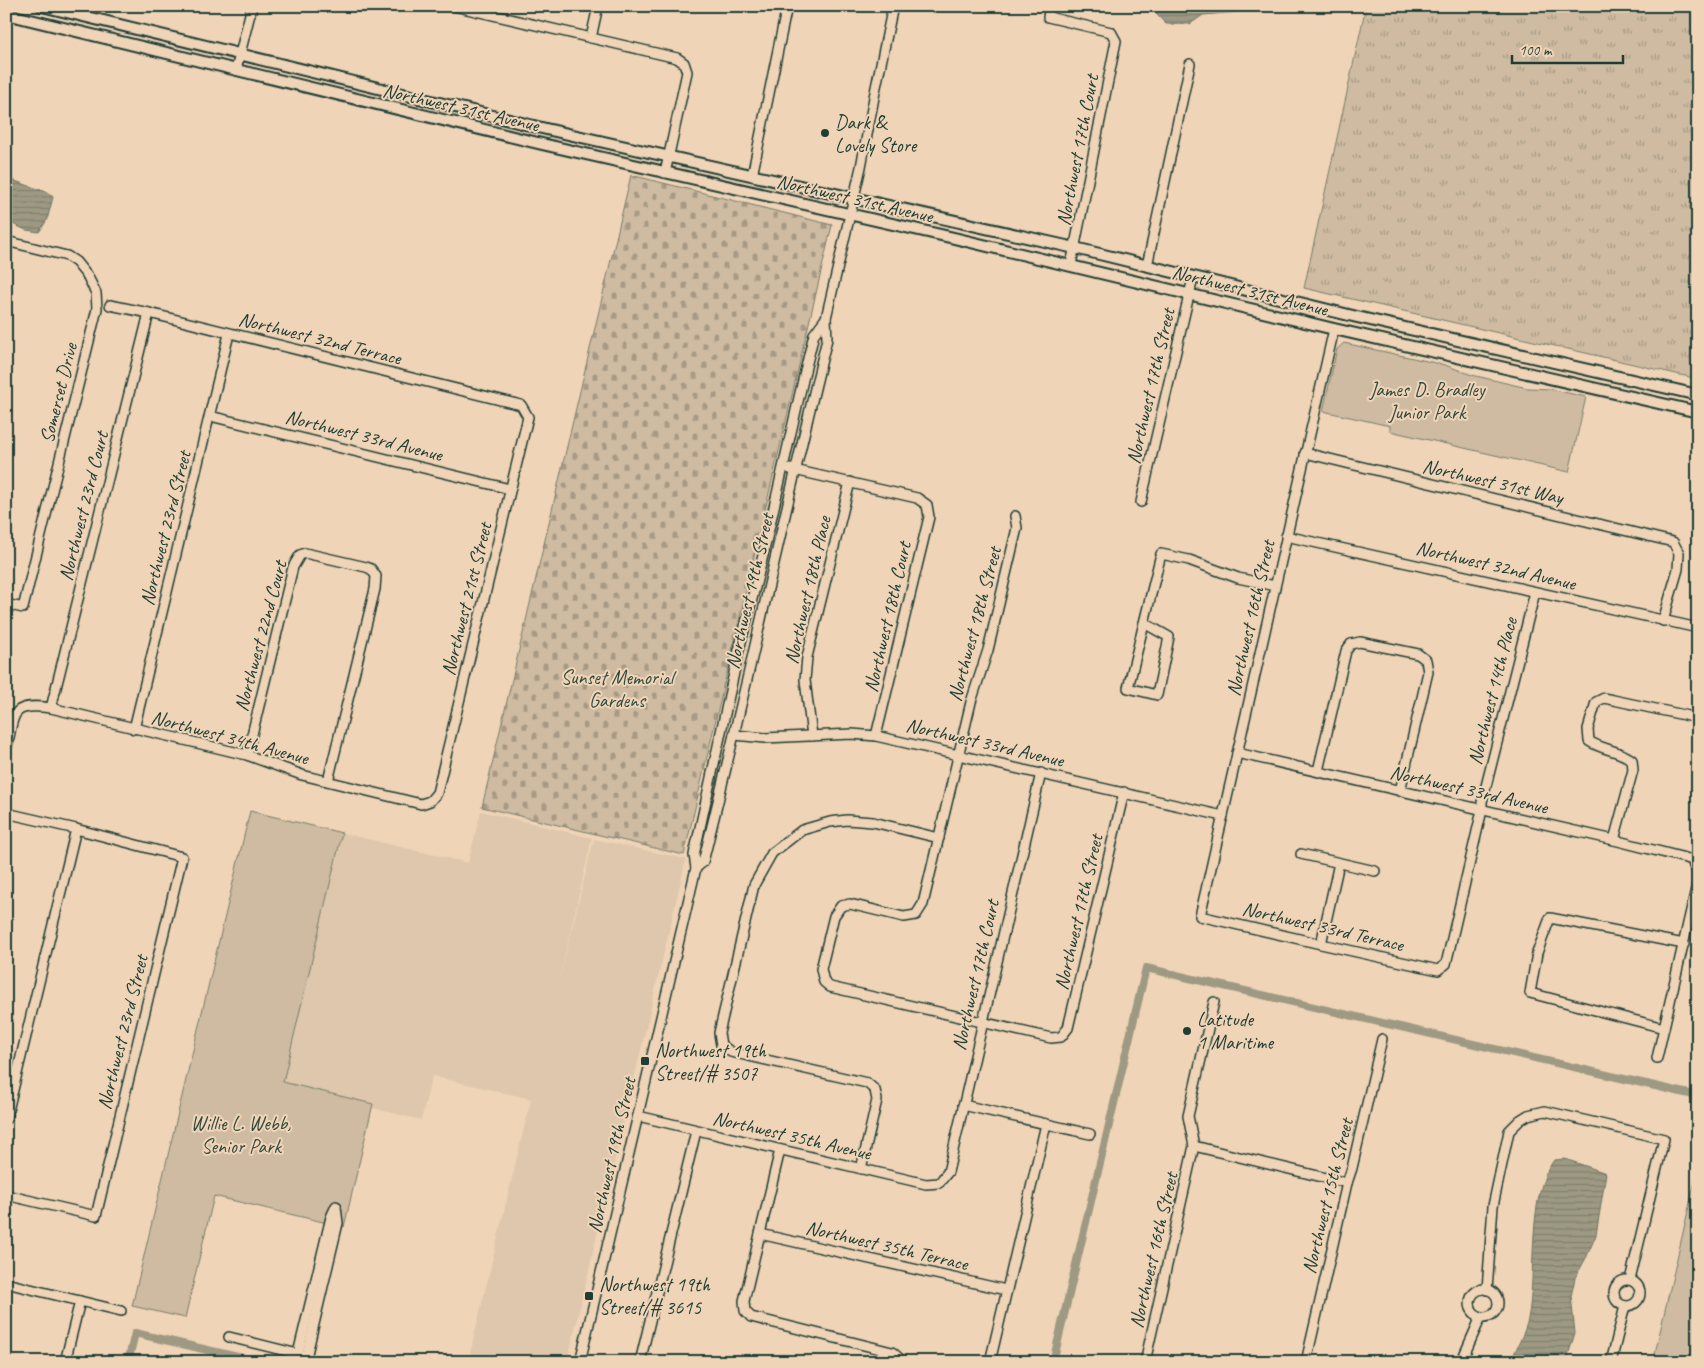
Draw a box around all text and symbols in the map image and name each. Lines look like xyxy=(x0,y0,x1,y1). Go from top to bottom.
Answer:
scale bar xyxy=(1512,32,1623,64)
text: 100 m xyxy=(1519,41,1553,60)
street label: Northwest 17th Court xyxy=(1051,70,1105,228)
street label: Northwest 31st Avenue xyxy=(380,77,543,138)
place label: Dark & Lovely Store xyxy=(835,110,918,158)
marker: Dark & Lovely Store xyxy=(819,127,831,139)
street label: Northwest 31st Avenue xyxy=(774,168,937,229)
street label: Northwest 31st Avenue xyxy=(1170,259,1332,322)
street label: Northwest 17th Street xyxy=(1120,304,1181,466)
street label: Northwest 32nd Terrace xyxy=(236,306,405,371)
street label: Somerset Drive xyxy=(34,339,83,446)
park label: James D. Bradley Junior Park xyxy=(1368,377,1487,425)
street label: Northwest 33rd Avenue xyxy=(283,404,446,467)
street label: Northwest 23rd Court xyxy=(53,427,115,583)
street label: Northwest 23rd Street xyxy=(134,446,197,608)
street label: Northwest 31st Way xyxy=(1420,453,1568,510)
street label: Northwest 19th Street xyxy=(719,509,780,671)
street label: Northwest 18th Place xyxy=(778,512,837,666)
street label: Northwest 21st Street xyxy=(435,518,498,678)
street label: Northwest 32nd Avenue xyxy=(1414,535,1579,596)
street label: Northwest 16th Street xyxy=(1220,536,1281,698)
street label: Northwest 18th Court xyxy=(858,537,917,695)
street label: Northwest 18th Street xyxy=(942,542,1008,704)
street label: Northwest 22nd Court xyxy=(228,556,293,714)
street label: Northwest 14th Place xyxy=(1462,614,1523,767)
park label: Sunset Memorial Gardens xyxy=(561,665,677,713)
street label: Northwest 34th Avenue xyxy=(149,704,313,771)
street label: Northwest 33rd Avenue xyxy=(904,712,1068,773)
street label: Northwest 33rd Avenue xyxy=(1388,759,1552,820)
street label: Northwest 17th Street xyxy=(1048,830,1109,992)
street label: Northwest 17th Court xyxy=(946,895,1005,1053)
street label: Northwest 33rd Terrace xyxy=(1240,896,1407,958)
street label: Northwest 23rd Street xyxy=(91,950,154,1112)
place label: Latitude 1 Maritime xyxy=(1197,1007,1274,1055)
marker: Latitude 1 Maritime xyxy=(1181,1025,1193,1037)
place label: Northwest 19th Street/# 3507 xyxy=(655,1038,767,1086)
marker: Northwest 19th Street/# 3507 xyxy=(639,1055,651,1067)
street label: Northwest 19th Street xyxy=(581,1073,642,1235)
street label: Northwest 35th Avenue xyxy=(710,1105,875,1166)
park label: Willie L. Webb, Senior Park xyxy=(191,1111,291,1159)
street label: Northwest 15th Street xyxy=(1296,1114,1359,1276)
street label: Northwest 16th Street xyxy=(1123,1168,1184,1330)
street label: Northwest 35th Terrace xyxy=(803,1215,972,1277)
place label: Northwest 19th Street/# 3615 xyxy=(599,1272,711,1320)
marker: Northwest 19th Street/# 3615 xyxy=(583,1290,595,1302)

